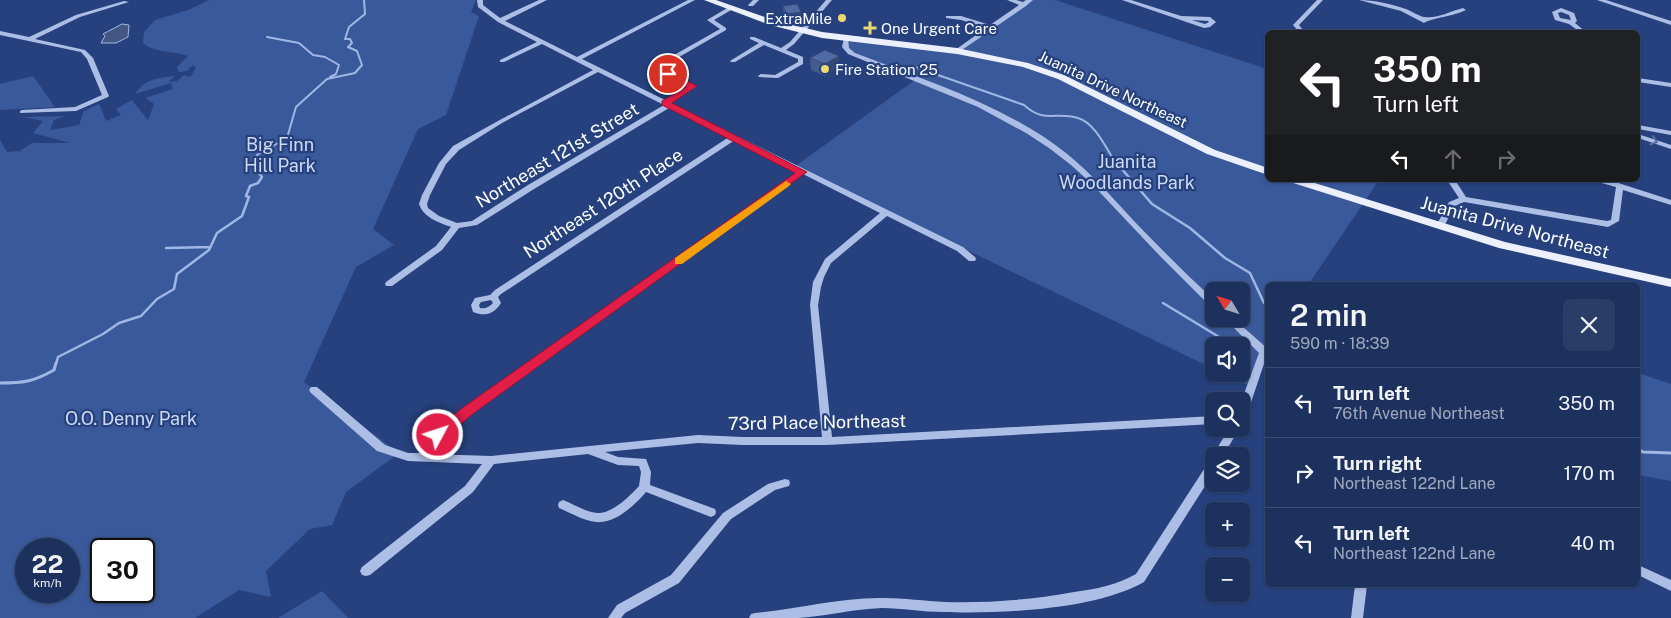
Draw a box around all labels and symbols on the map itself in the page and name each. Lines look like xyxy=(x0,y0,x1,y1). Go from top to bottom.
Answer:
place label: ExtraMile xyxy=(765,10,832,27)
marker: ExtraMile xyxy=(836,12,848,24)
place label: One Urgent Care xyxy=(881,20,997,37)
marker: One Urgent Care xyxy=(863,21,877,35)
street label: Juanita Drive Northeast xyxy=(1036,47,1190,131)
pin xyxy=(647,53,689,95)
place label: Fire Station 25 xyxy=(835,61,938,78)
marker: Fire Station 25 xyxy=(819,63,831,75)
street label: Northeast 121st Street xyxy=(472,98,642,212)
park label: Big Finn Hill Park xyxy=(244,134,316,176)
one-way arrow xyxy=(1650,136,1658,146)
street label: Northeast 120th Place xyxy=(519,144,687,262)
park label: Juanita Woodlands Park xyxy=(1059,151,1195,193)
street label: Juanita Drive Northeast xyxy=(1418,192,1612,262)
north arrow xyxy=(1205,282,1250,328)
park label: O.O. Denny Park xyxy=(65,408,197,429)
position arrow xyxy=(411,408,463,460)
street label: 73rd Place Northeast xyxy=(728,410,906,434)
speed limit sign: 30 xyxy=(90,538,155,603)

